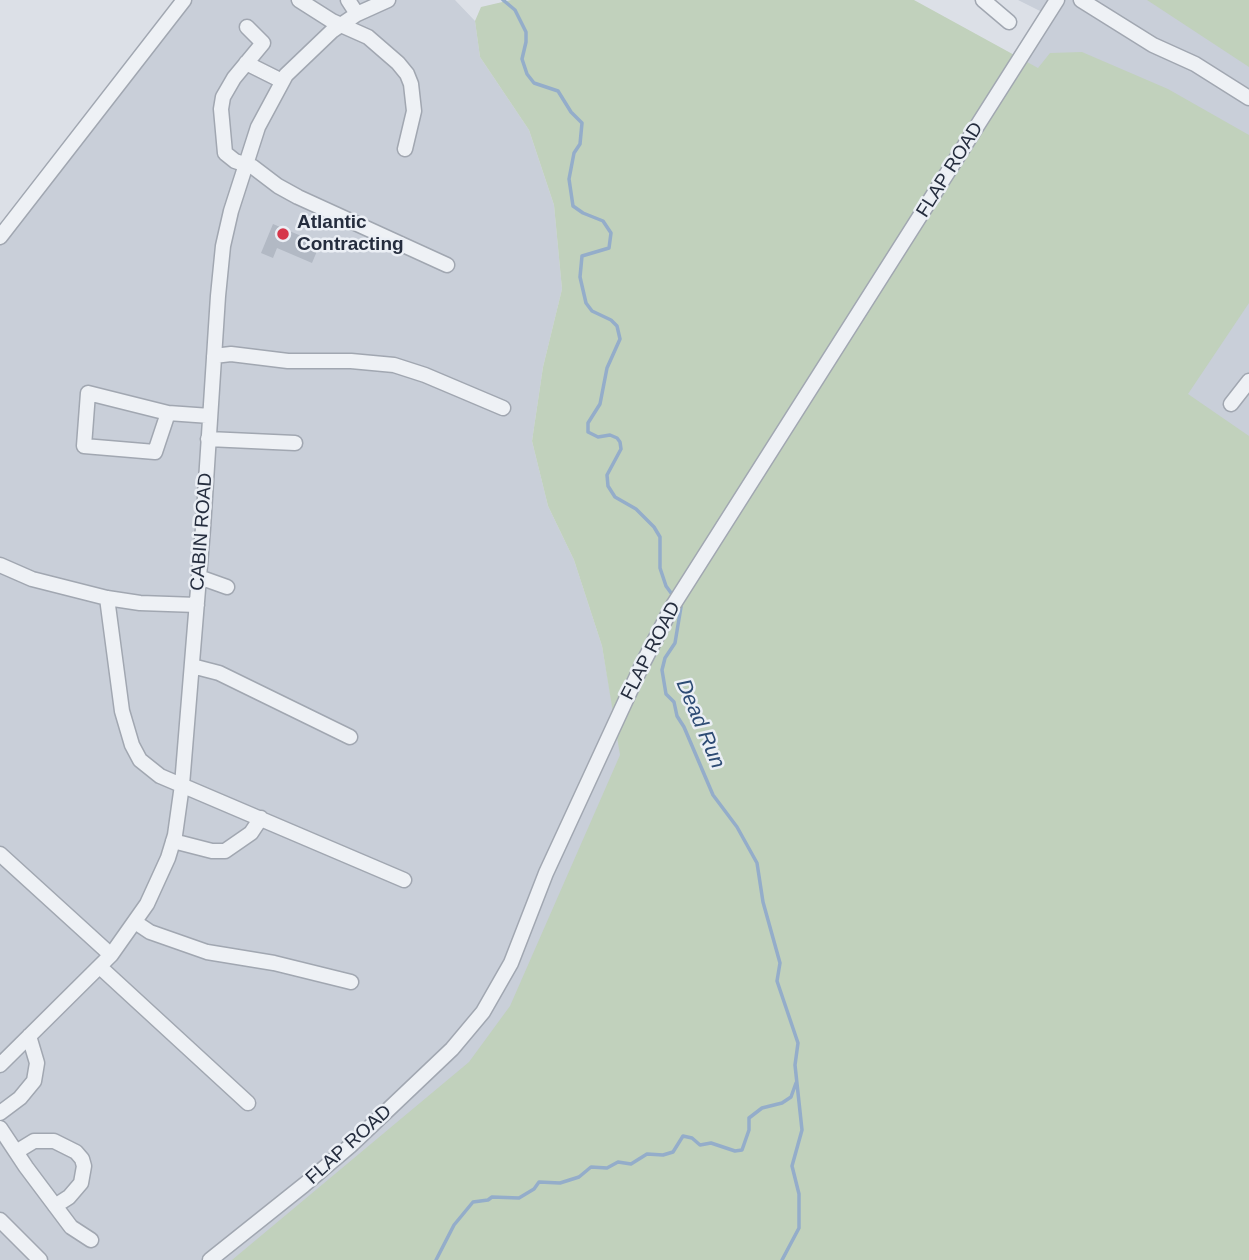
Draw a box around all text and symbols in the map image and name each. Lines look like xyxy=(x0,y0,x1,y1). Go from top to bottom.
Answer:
street label: FLAP ROAD xyxy=(912,118,988,222)
place label: Atlantic Contracting xyxy=(297,212,404,256)
marker: Atlantic Contracting xyxy=(275,226,291,242)
street label: CABIN ROAD xyxy=(187,472,217,592)
street label: FLAP ROAD xyxy=(616,598,686,704)
water label: Dead Run xyxy=(670,676,730,772)
street label: FLAP ROAD xyxy=(301,1100,397,1190)

